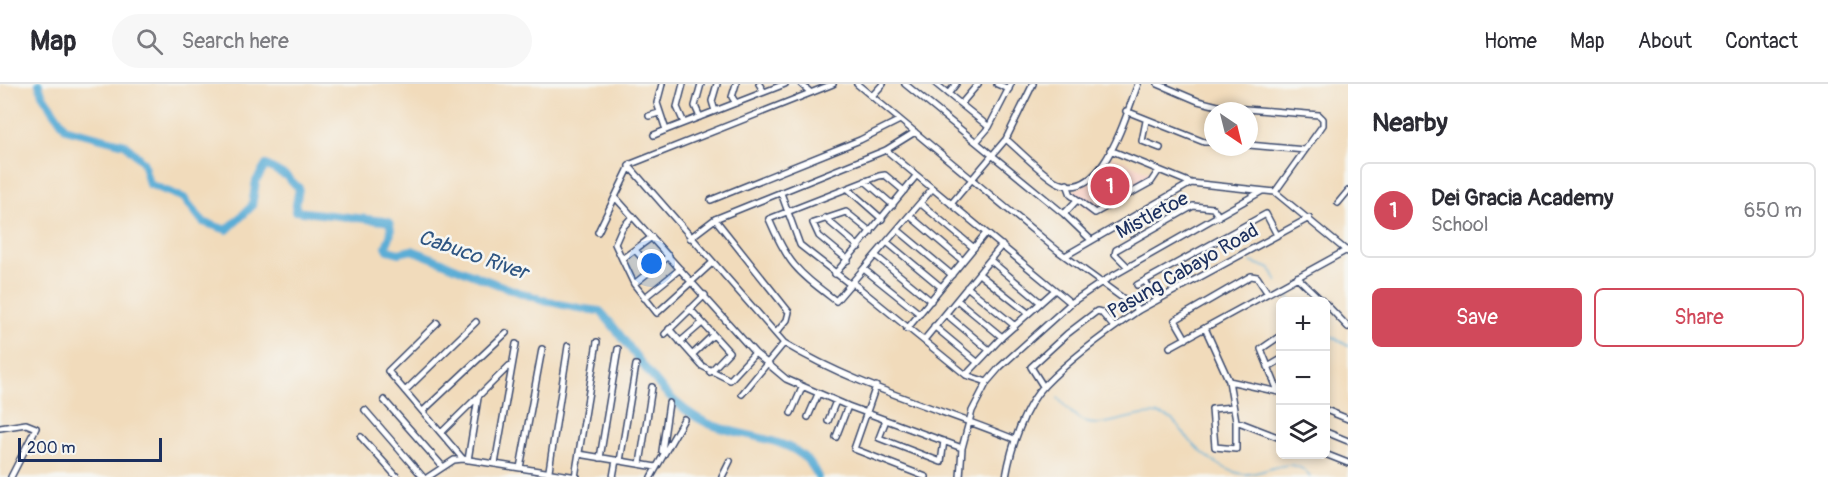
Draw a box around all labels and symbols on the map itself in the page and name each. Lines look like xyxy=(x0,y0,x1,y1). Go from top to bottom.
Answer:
north arrow xyxy=(1204,102,1258,156)
pin: 1 xyxy=(1090,164,1130,208)
street label: Mistletoe xyxy=(1112,186,1193,244)
street label: Pasung Cabayo Road xyxy=(1103,218,1263,324)
water label: Cabuco River xyxy=(415,224,534,287)
your location xyxy=(637,249,666,278)
scale bar xyxy=(18,435,162,462)

